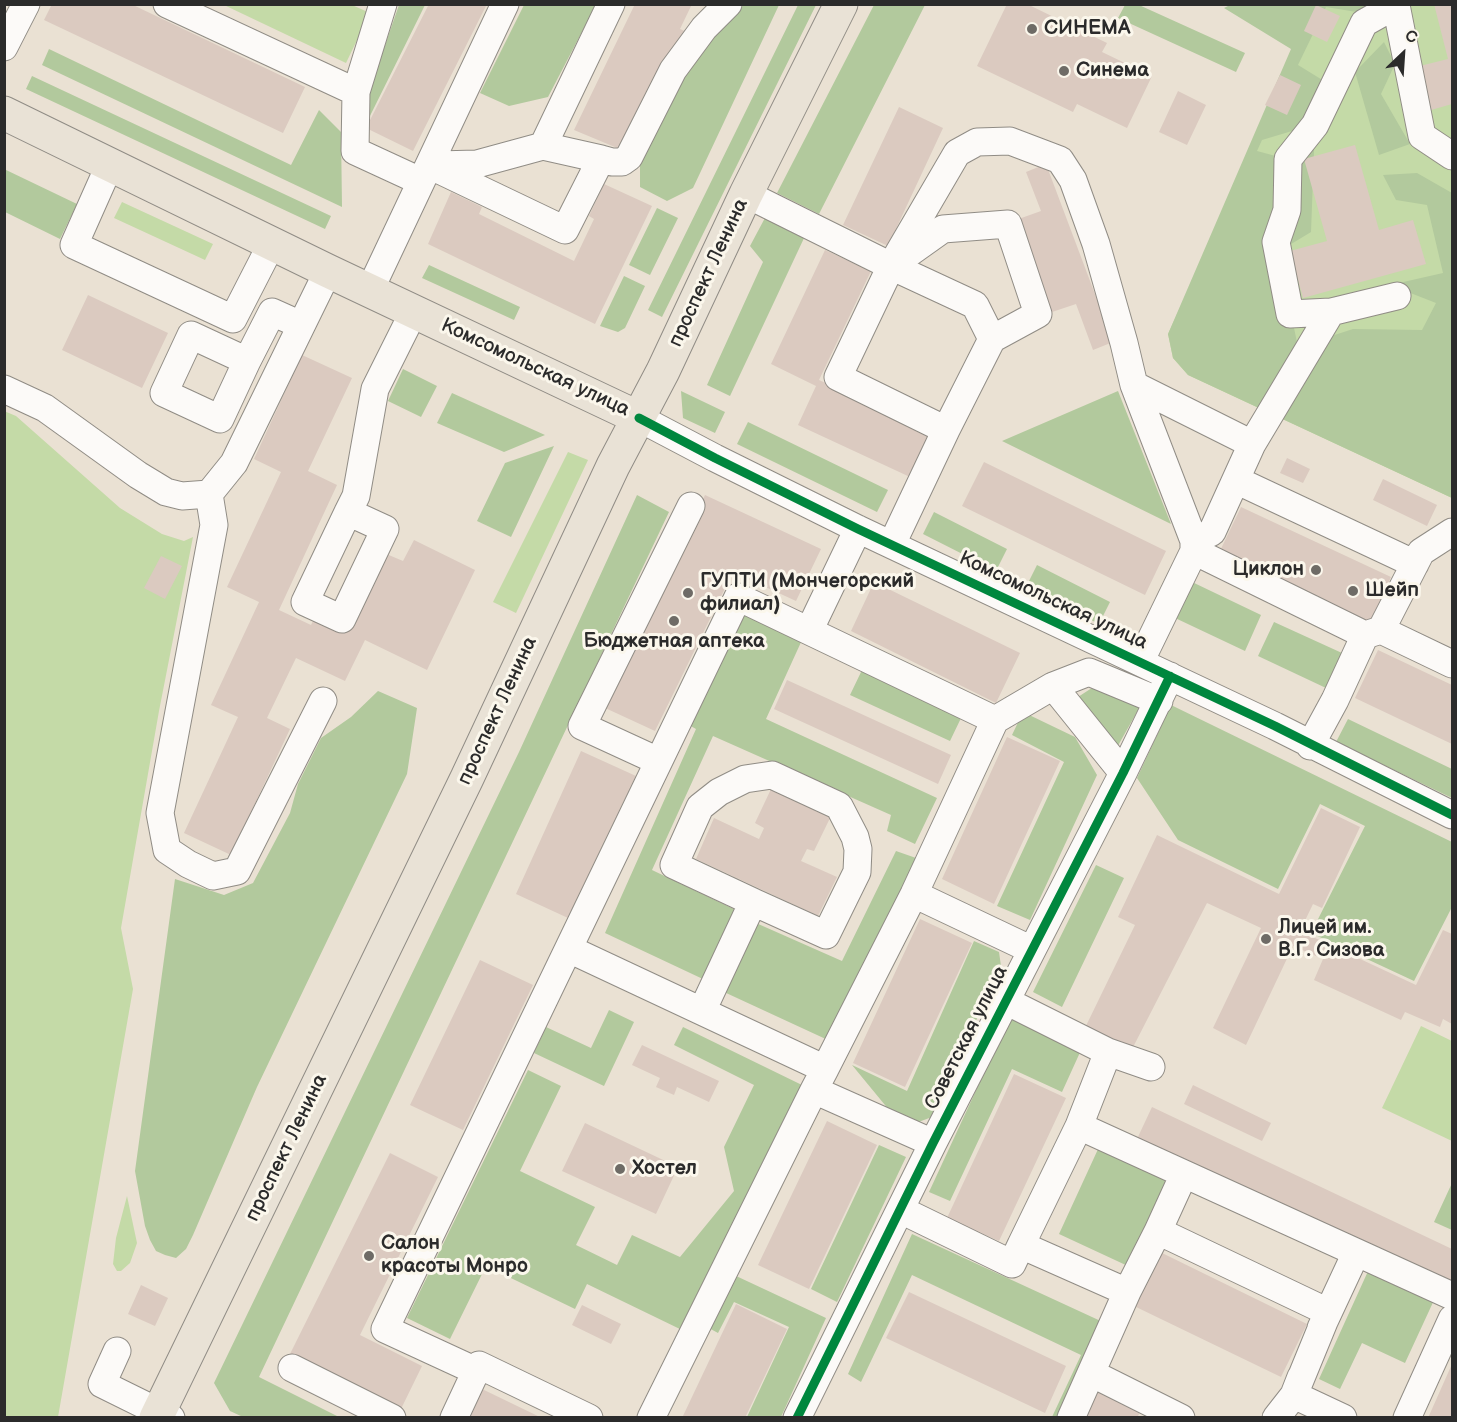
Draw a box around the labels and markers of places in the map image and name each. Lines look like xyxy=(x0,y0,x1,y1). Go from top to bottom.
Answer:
place label: СИНЕМА xyxy=(1044,17,1130,41)
marker: СИНЕМА xyxy=(1025,22,1039,36)
place label: Синема xyxy=(1076,59,1149,83)
marker: Синема xyxy=(1057,64,1071,78)
place label: Циклон xyxy=(1233,558,1304,582)
marker: Циклон xyxy=(1309,563,1323,577)
place label: ГУПТИ (Мончегорский филиал) xyxy=(700,570,914,617)
place label: Шейп xyxy=(1365,579,1419,603)
marker: Шейп xyxy=(1346,584,1360,598)
marker: ГУПТИ (Мончегорский филиал) xyxy=(681,586,695,600)
marker: Бюджетная аптека xyxy=(667,614,681,628)
place label: Бюджетная аптека xyxy=(583,630,765,654)
place label: Лицей им. В.Г. Сизова xyxy=(1278,916,1384,963)
marker: Лицей им. В.Г. Сизова xyxy=(1259,932,1273,946)
place label: Хостел xyxy=(632,1157,697,1181)
marker: Хостел xyxy=(613,1162,627,1176)
place label: Салон красоты Монро xyxy=(381,1232,528,1279)
marker: Салон красоты Монро xyxy=(362,1249,376,1263)

